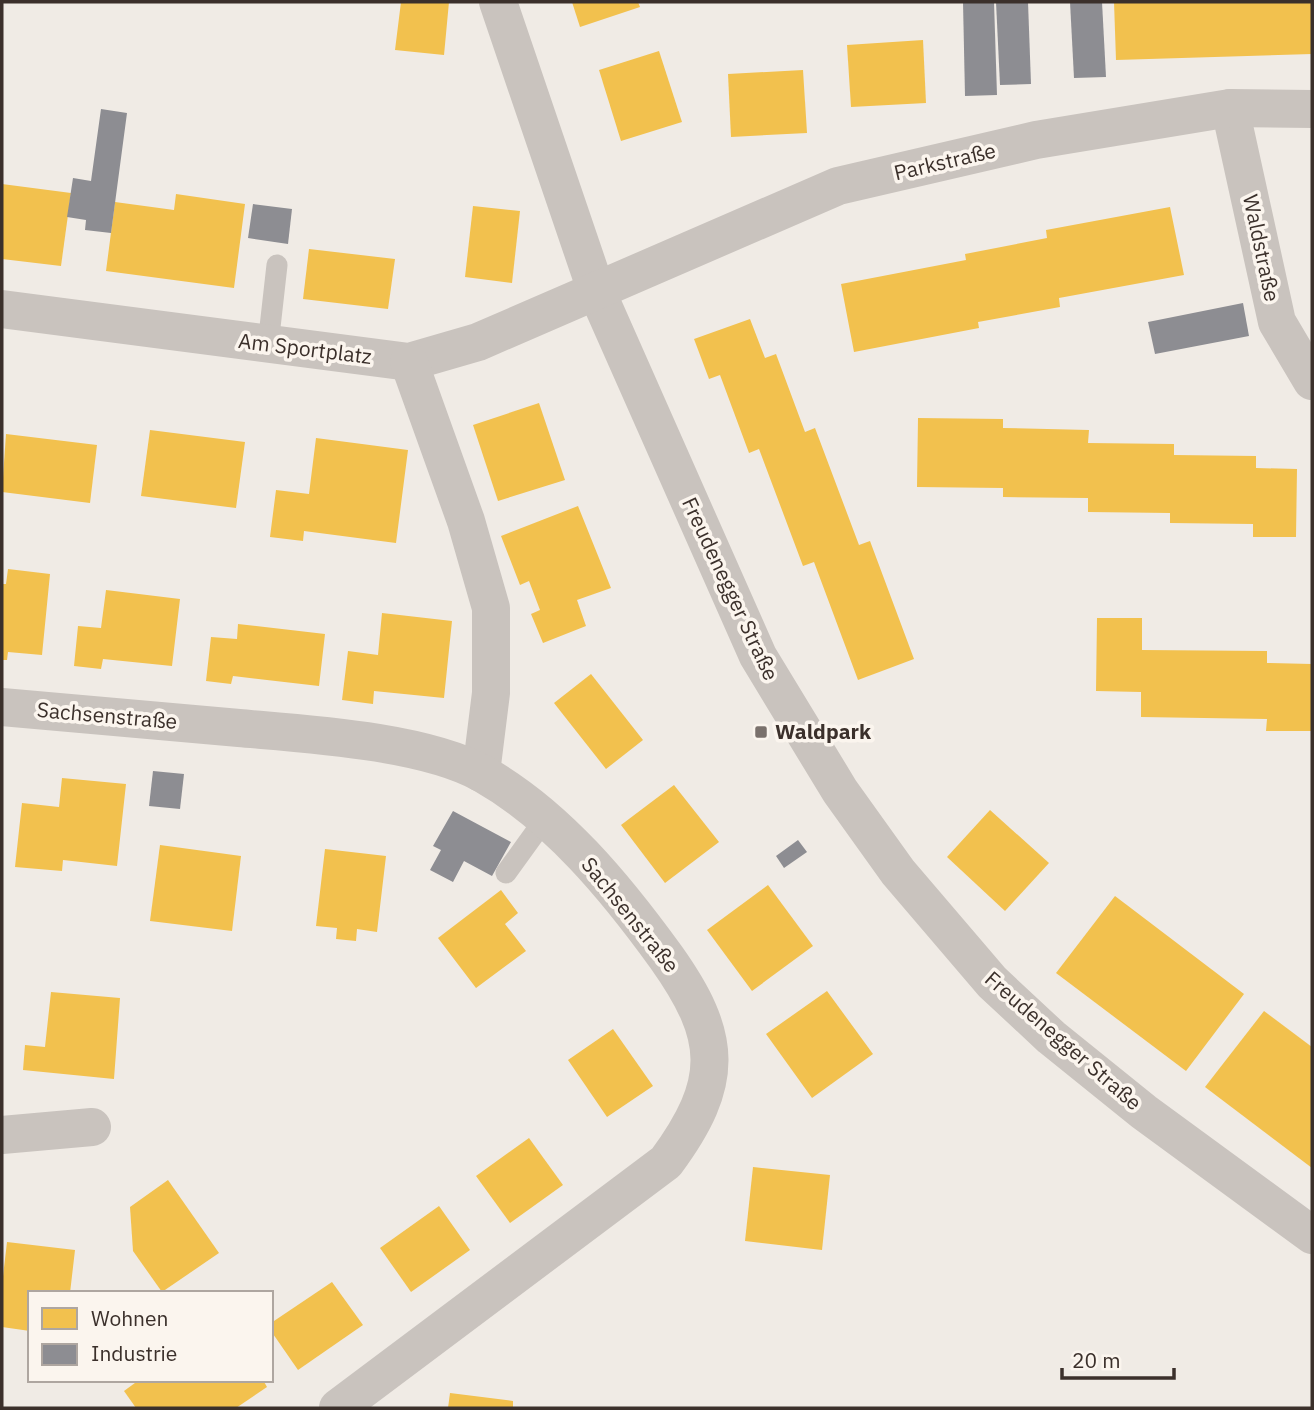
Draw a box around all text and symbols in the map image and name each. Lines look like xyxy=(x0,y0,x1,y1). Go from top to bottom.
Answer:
street label: Parkstraße xyxy=(891,136,998,186)
street label: Waldstraße xyxy=(1237,192,1287,304)
street label: Am Sportplatz xyxy=(237,326,374,370)
street label: Freudenegger Straße xyxy=(676,492,786,685)
street label: Sachsenstraße xyxy=(36,695,178,735)
place label: Waldpark xyxy=(775,717,872,745)
marker: Waldpark xyxy=(753,724,769,740)
street label: Sachsenstraße xyxy=(576,851,686,978)
street label: Freudenegger Straße xyxy=(979,964,1148,1116)
legend xyxy=(28,1291,273,1382)
text: Wohnen xyxy=(91,1304,168,1332)
scale bar xyxy=(1062,1336,1174,1380)
text: Industrie xyxy=(91,1339,177,1367)
text: 20 m xyxy=(1072,1346,1121,1374)

